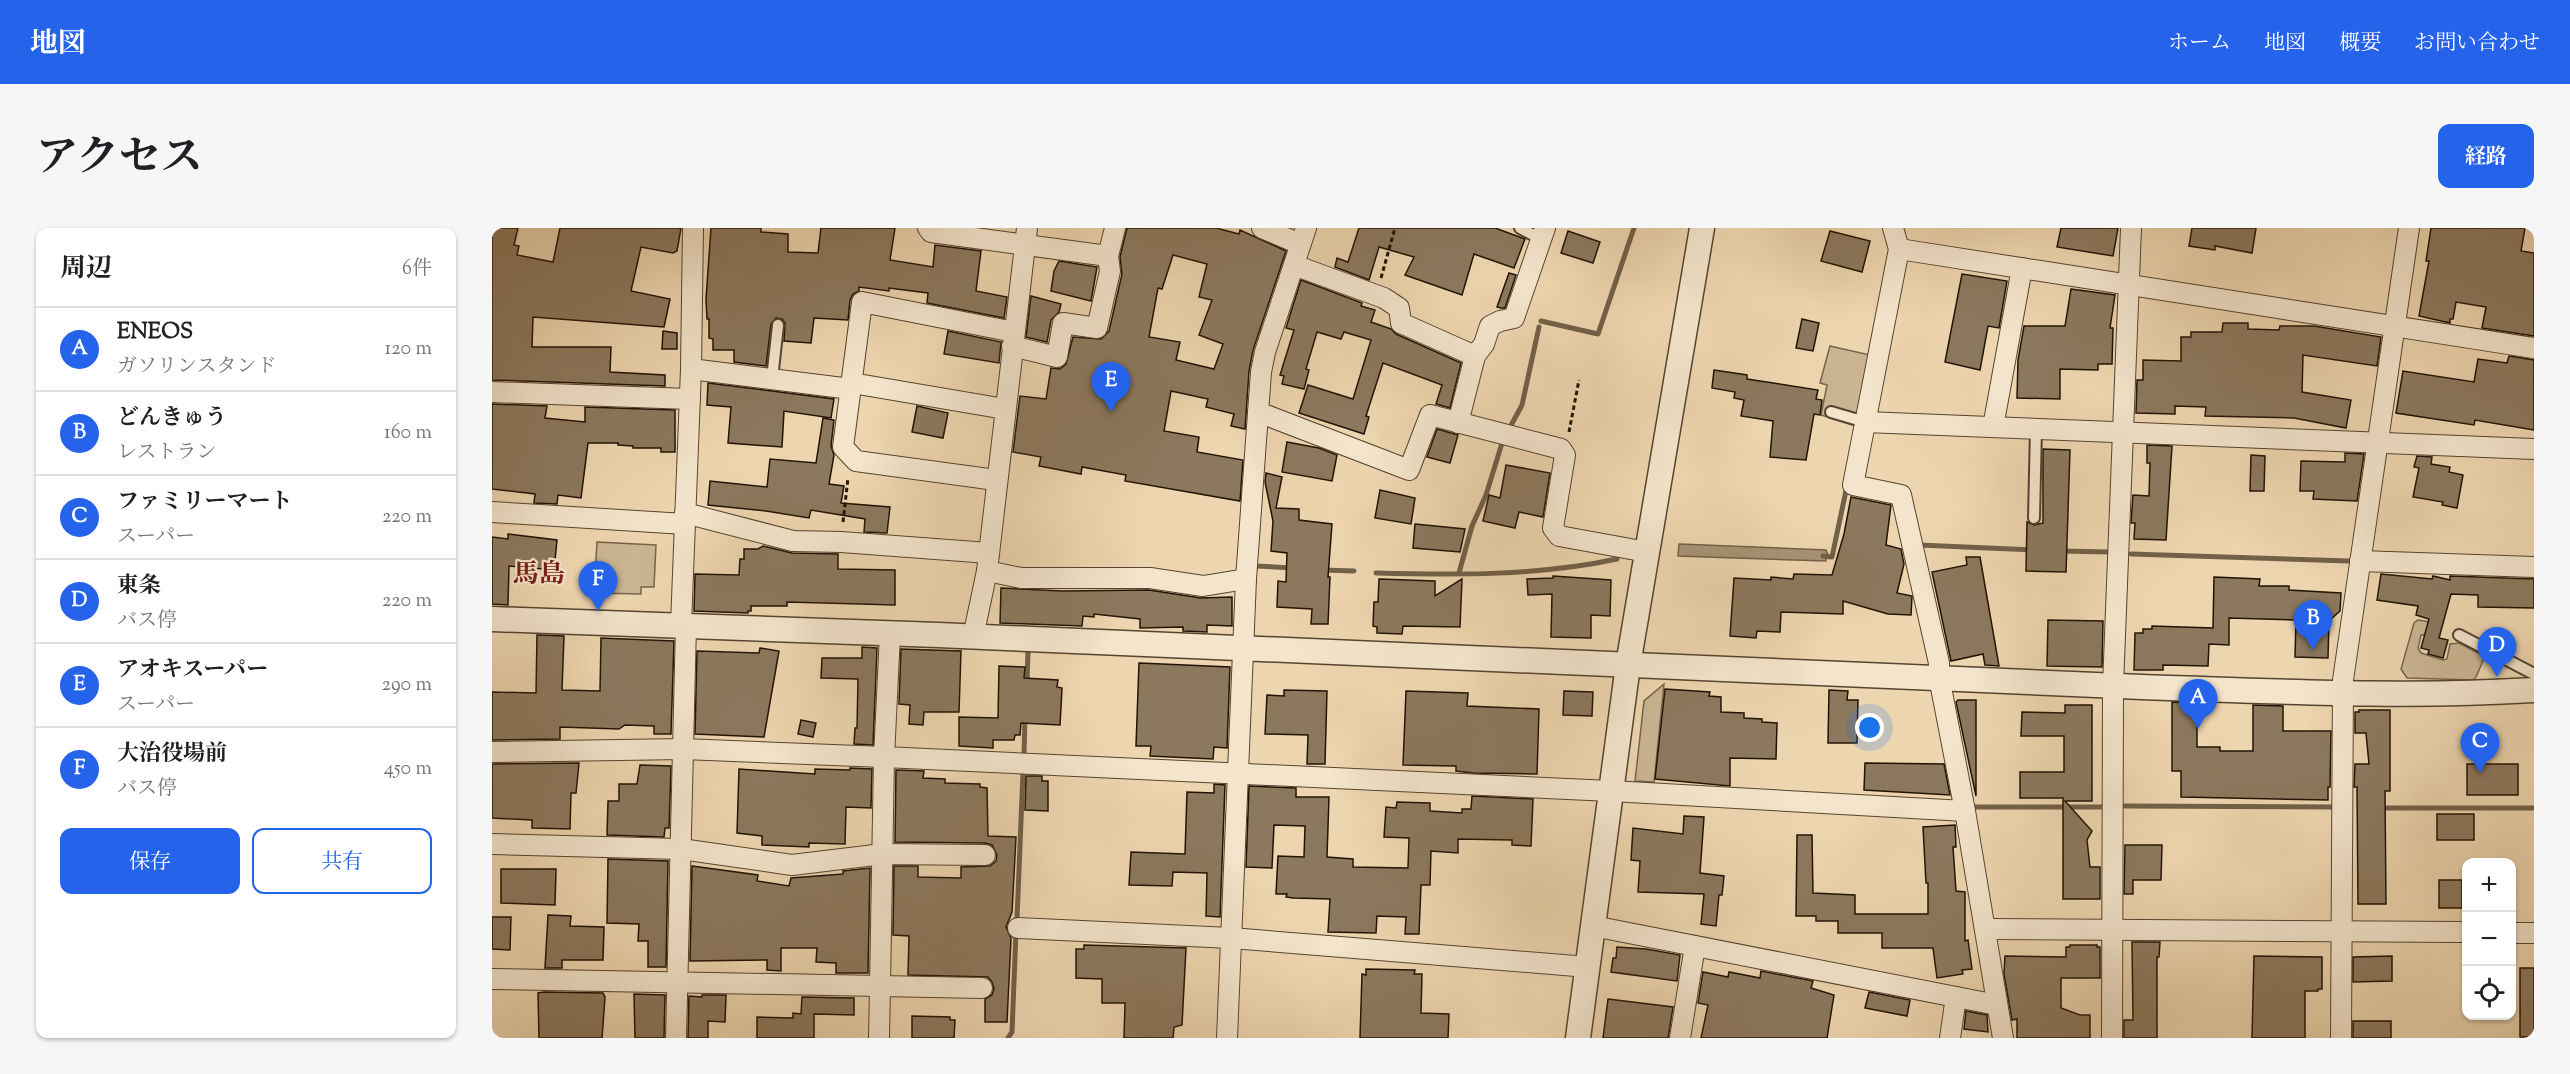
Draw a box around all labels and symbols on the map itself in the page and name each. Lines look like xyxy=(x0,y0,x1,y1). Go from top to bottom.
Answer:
pin: E xyxy=(1092,362,1130,412)
district label: 馬島 xyxy=(513,557,565,594)
pin: F xyxy=(578,562,618,611)
pin: B xyxy=(2294,600,2332,650)
pin: D xyxy=(2478,628,2516,677)
pin: A xyxy=(2178,680,2218,729)
your location xyxy=(1855,713,1884,742)
pin: C xyxy=(2460,724,2500,773)

